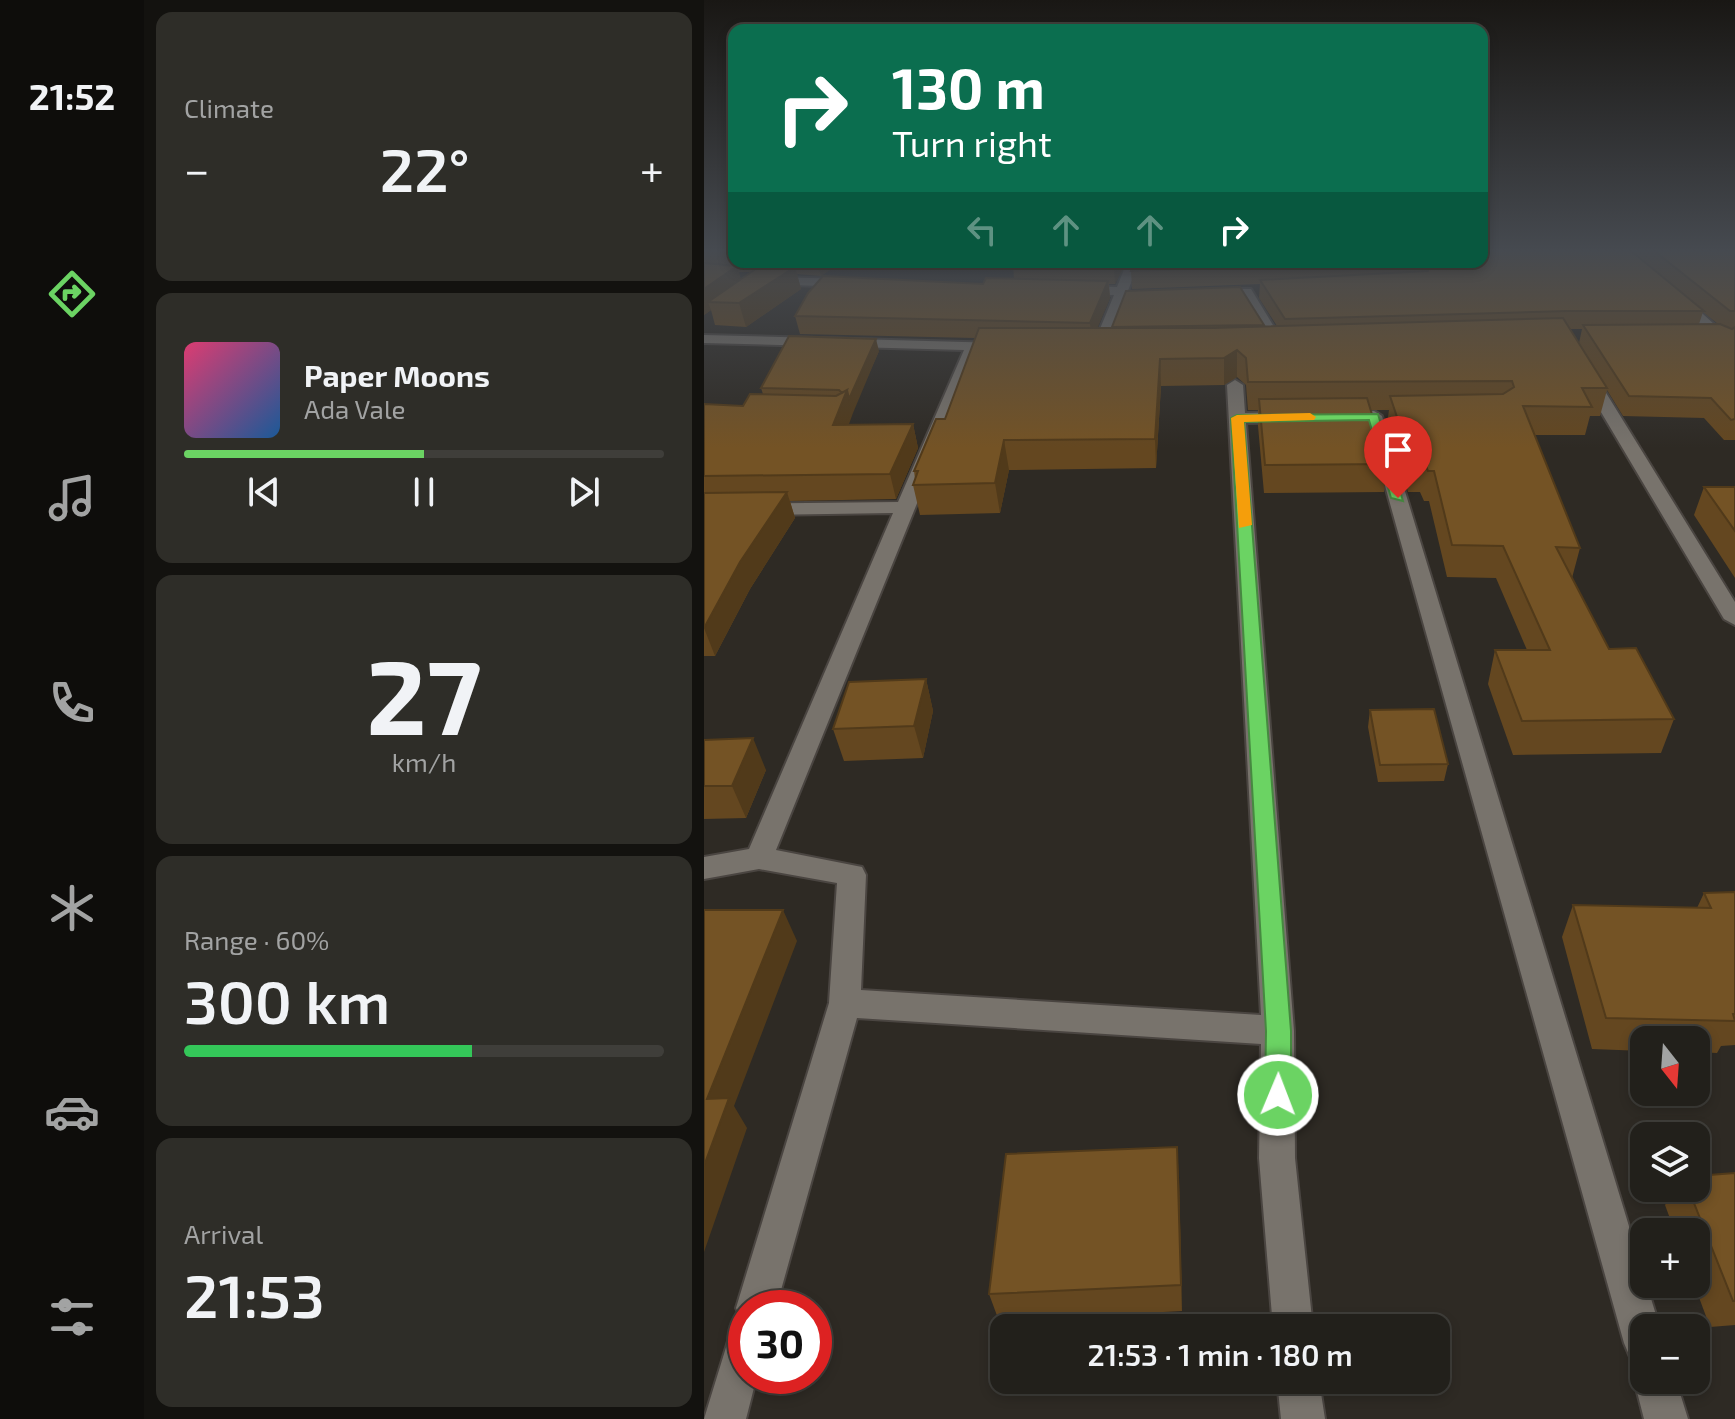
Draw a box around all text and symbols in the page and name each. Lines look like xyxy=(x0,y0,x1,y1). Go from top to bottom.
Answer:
text: 130 m xyxy=(892,53,1045,120)
icon: right xyxy=(760,56,864,160)
text: 21:52 xyxy=(29,74,115,117)
text: Climate xyxy=(184,92,274,123)
text: Turn right xyxy=(892,121,1052,164)
text: 22° xyxy=(380,132,470,204)
text: − xyxy=(184,142,210,195)
text: + xyxy=(640,142,664,195)
icon: left xyxy=(960,208,1004,252)
icon: ahead xyxy=(1044,208,1088,252)
icon: ahead xyxy=(1128,208,1172,252)
icon: right xyxy=(1212,208,1256,252)
icon: directions xyxy=(44,266,100,322)
text: Paper Moons xyxy=(304,357,490,393)
text: Ada Vale xyxy=(304,393,406,424)
pin xyxy=(1364,416,1432,498)
icon: arrive xyxy=(1376,428,1420,472)
icon: music xyxy=(44,470,100,526)
icon: previous xyxy=(242,470,286,514)
icon: pause xyxy=(402,470,446,514)
icon: next xyxy=(562,470,606,514)
text: 27 xyxy=(366,631,482,756)
icon: phone xyxy=(44,675,100,731)
text: km/h xyxy=(392,746,456,777)
icon: climate xyxy=(44,880,100,936)
text: Range · 60% xyxy=(184,924,329,955)
text: 300 km xyxy=(184,964,390,1036)
north arrow xyxy=(1630,1026,1710,1106)
map controls xyxy=(1630,1026,1710,1394)
position arrow xyxy=(1236,1053,1320,1137)
icon: car xyxy=(44,1084,100,1140)
button: layers xyxy=(1630,1122,1710,1202)
text: Arrival xyxy=(184,1218,263,1249)
button: + xyxy=(1630,1218,1710,1298)
text: 21:53 xyxy=(184,1258,325,1330)
icon: filters xyxy=(44,1289,100,1345)
speed limit sign: 30 xyxy=(728,1290,832,1394)
button: − xyxy=(1630,1314,1710,1394)
text: 21:53 · 1 min · 180 m xyxy=(1087,1336,1353,1372)

